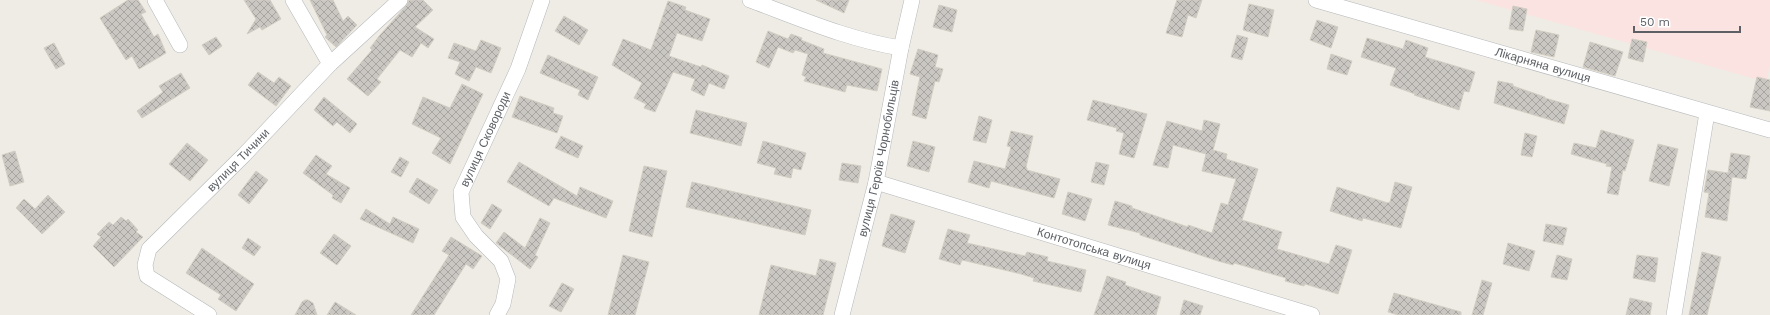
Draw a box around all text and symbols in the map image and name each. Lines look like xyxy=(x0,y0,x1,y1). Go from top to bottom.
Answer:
scale bar xyxy=(1634,8,1740,34)
text: 50 m xyxy=(1640,15,1670,29)
street label: Лікарняна вулиця xyxy=(1493,45,1592,85)
street label: вулиця Героїв Чорнобильців xyxy=(855,79,902,238)
street label: вулиця Сковороди xyxy=(457,89,514,189)
street label: вулиця Тичини xyxy=(204,126,272,194)
street label: Контотопська вулиця xyxy=(1035,225,1153,272)

